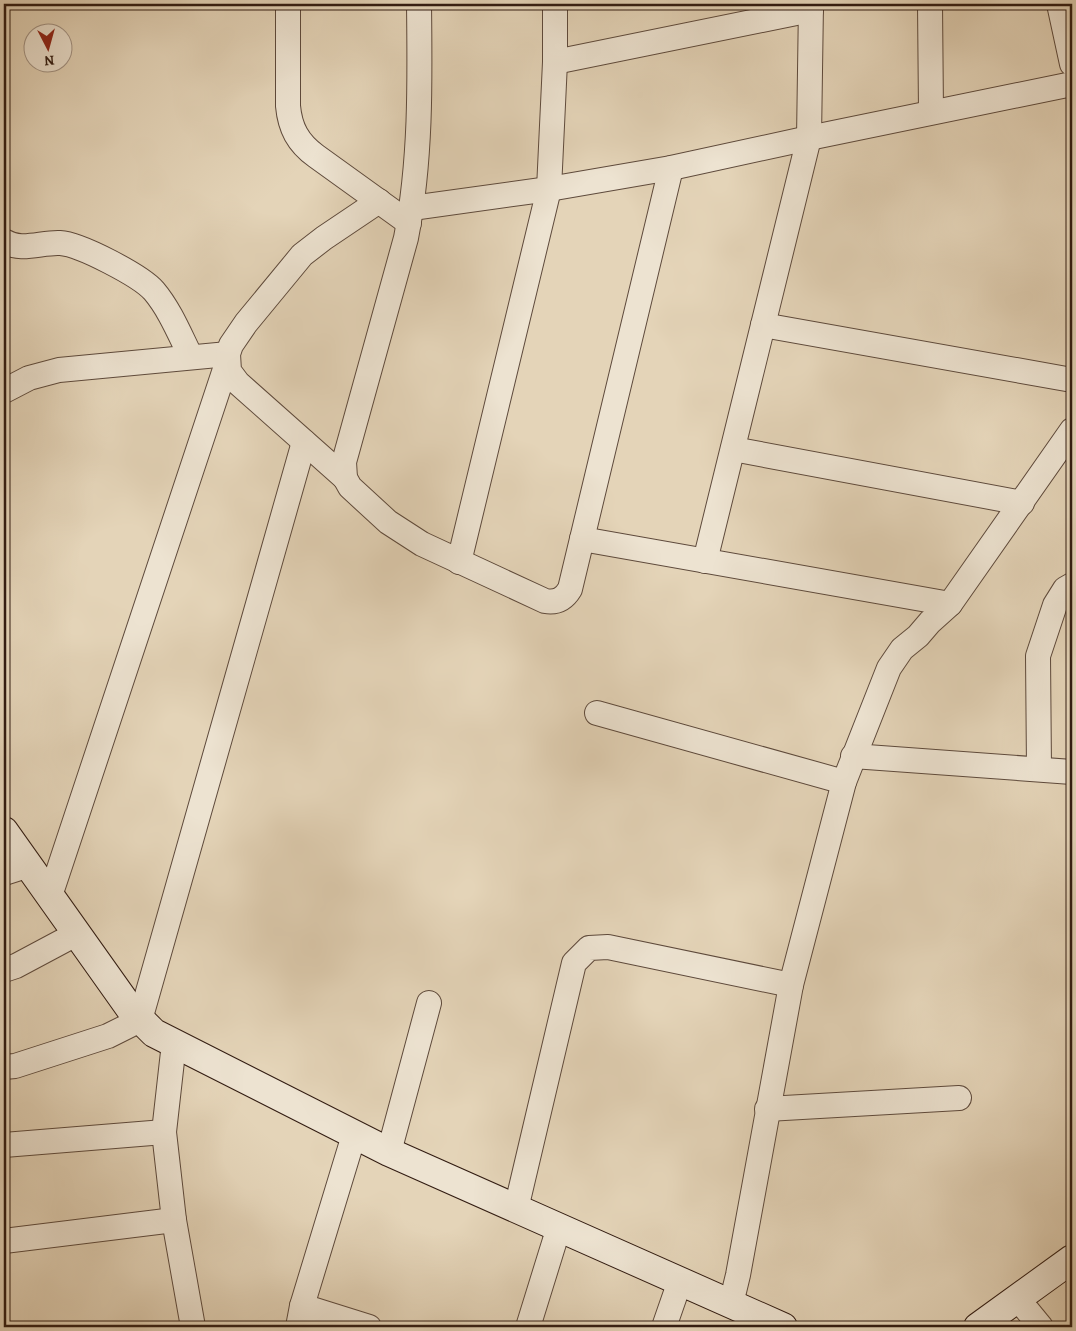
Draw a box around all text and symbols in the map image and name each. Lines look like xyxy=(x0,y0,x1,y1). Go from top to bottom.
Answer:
north arrow xyxy=(22,22,72,72)
text: N xyxy=(43,50,55,70)

